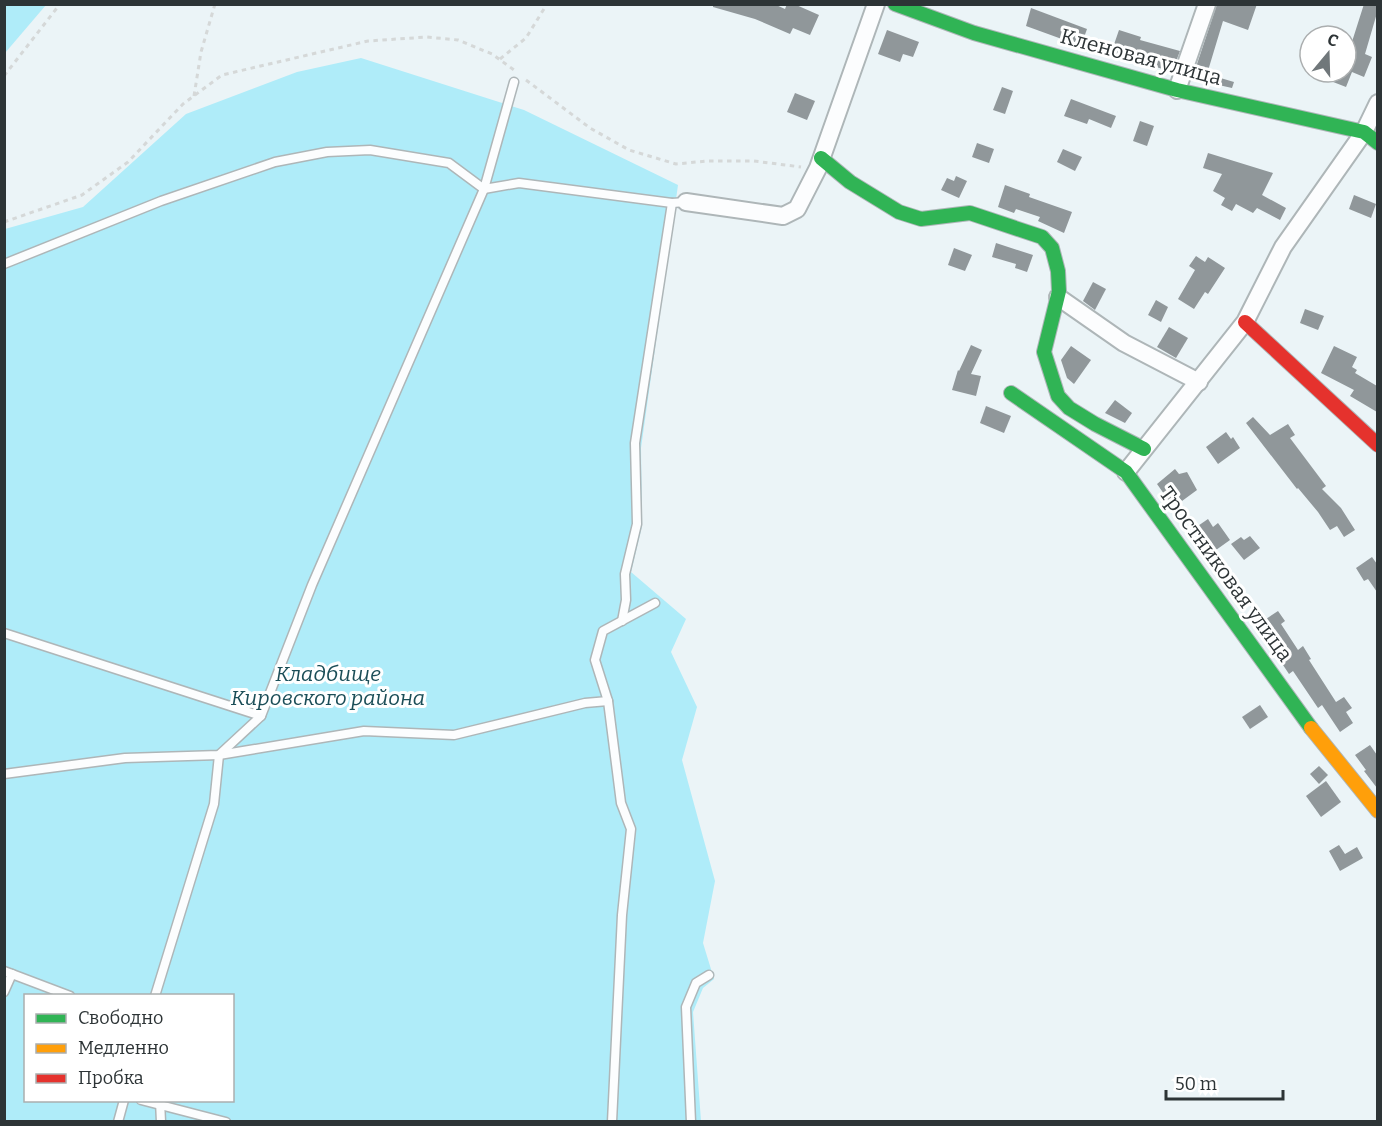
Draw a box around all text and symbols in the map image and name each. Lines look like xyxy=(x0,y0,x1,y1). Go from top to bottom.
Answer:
street label: Кленовая улица xyxy=(1057,23,1225,91)
north arrow xyxy=(1298,24,1358,84)
text: С xyxy=(1325,30,1341,51)
street label: Тростниковая улица xyxy=(1154,481,1299,667)
park label: Кладбище Кировского района xyxy=(231,661,425,711)
legend xyxy=(24,994,234,1102)
text: Свободно xyxy=(78,1007,163,1029)
text: Медленно xyxy=(78,1037,169,1059)
scale bar xyxy=(1166,1063,1283,1101)
text: Пробка xyxy=(78,1067,144,1089)
text: 50 m xyxy=(1175,1073,1217,1095)

